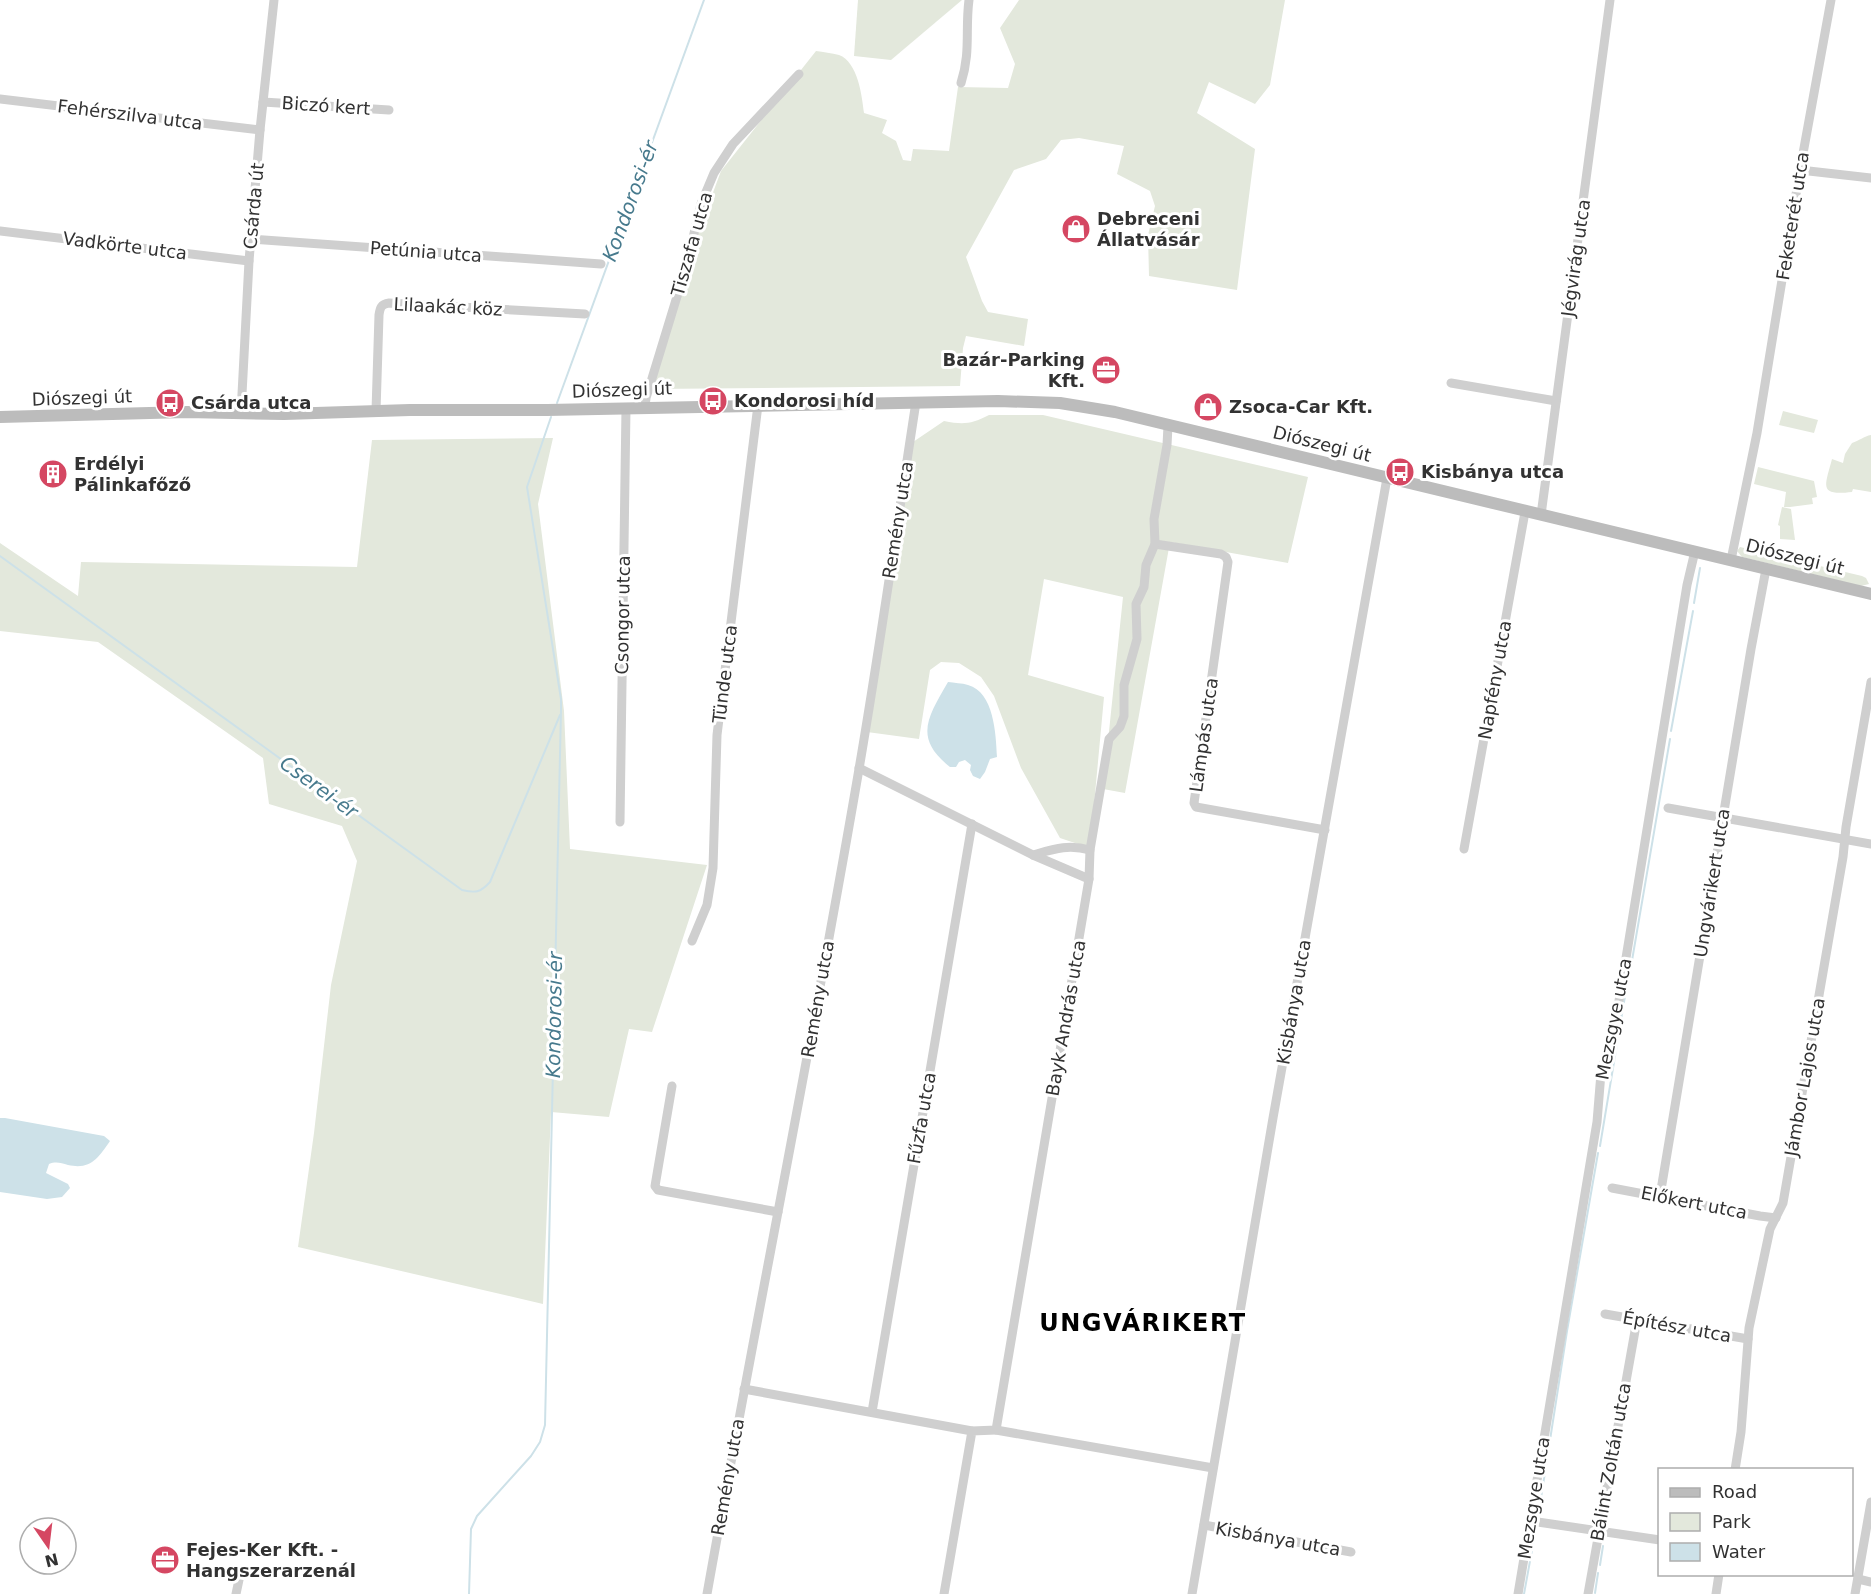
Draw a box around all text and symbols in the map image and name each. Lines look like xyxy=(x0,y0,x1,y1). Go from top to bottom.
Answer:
street label: Biczó kert xyxy=(281,92,371,119)
street label: Fehérszilva utca xyxy=(56,95,204,134)
water label: Kondorosi-ér xyxy=(597,136,664,265)
street label: Feketerét utca xyxy=(1772,150,1813,282)
street label: Csárda út xyxy=(239,162,268,250)
street label: Tiszafa utca xyxy=(666,189,716,300)
street label: Jégvirág utca xyxy=(1557,198,1594,319)
place label: Debreceni Állatvásár xyxy=(1097,208,1200,250)
shop icon: Debreceni Állatvásár xyxy=(1060,213,1092,245)
street label: Vadkörte utca xyxy=(62,227,188,264)
street label: Petúnia utca xyxy=(369,237,483,266)
street label: Lilaakác köz xyxy=(393,293,503,320)
place label: Bazár-Parking Kft. xyxy=(943,349,1085,391)
office icon: Bazár-Parking Kft. xyxy=(1090,354,1122,386)
street label: Diószegi út xyxy=(571,377,673,402)
street label: Diószegi út xyxy=(31,385,133,410)
bus stop icon: Kondorosi híd xyxy=(697,385,729,417)
bus stop icon: Csárda utca xyxy=(154,387,186,419)
place label: Kondorosi híd xyxy=(734,390,874,411)
shop icon: Zsoca-Car Kft. xyxy=(1192,391,1224,423)
place label: Csárda utca xyxy=(191,392,311,413)
place label: Zsoca-Car Kft. xyxy=(1229,396,1373,417)
street label: Diószegi út xyxy=(1271,421,1373,466)
place label: Erdélyi Pálinkafőző xyxy=(74,453,191,495)
bus stop icon: Kisbánya utca xyxy=(1384,456,1416,488)
building icon: Erdélyi Pálinkafőző xyxy=(37,458,69,490)
street label: Remény utca xyxy=(878,460,917,580)
place label: Kisbánya utca xyxy=(1421,461,1564,482)
street label: Diószegi út xyxy=(1744,534,1846,579)
street label: Csongor utca xyxy=(611,555,634,675)
street label: Napfény utca xyxy=(1474,619,1515,741)
street label: Tünde utca xyxy=(708,624,741,725)
street label: Lámpás utca xyxy=(1185,676,1222,794)
water label: Cserei-ér xyxy=(275,751,364,824)
street label: Ungvárikert utca xyxy=(1689,807,1734,959)
street label: Bayk András utca xyxy=(1041,938,1090,1098)
street label: Kisbánya utca xyxy=(1272,938,1315,1066)
street label: Remény utca xyxy=(797,939,838,1059)
water label: Kondorosi-ér xyxy=(541,950,567,1078)
street label: Mezsgye utca xyxy=(1591,956,1636,1082)
street label: Jámbor Lajos utca xyxy=(1780,996,1829,1159)
street label: Fűzfa utca xyxy=(903,1070,940,1165)
street label: Előkert utca xyxy=(1639,1182,1749,1223)
street label: Építész utca xyxy=(1621,1307,1733,1346)
district label: UNGVÁRIKERT xyxy=(1039,1308,1247,1337)
street label: Bálint Zoltán utca xyxy=(1586,1381,1635,1543)
street label: Remény utca xyxy=(707,1417,748,1537)
street label: Mezsgye utca xyxy=(1513,1435,1554,1561)
legend xyxy=(1658,1468,1853,1576)
text: Road xyxy=(1712,1481,1757,1502)
text: Park xyxy=(1712,1511,1751,1532)
north arrow xyxy=(18,1516,78,1576)
street label: Kisbánya utca xyxy=(1214,1517,1342,1560)
place label: Fejes-Ker Kft. - Hangszerarzenál xyxy=(186,1539,356,1581)
text: Water xyxy=(1712,1541,1766,1562)
office icon: Fejes-Ker Kft. - Hangszerarzenál xyxy=(149,1544,181,1576)
text: N xyxy=(43,1549,60,1571)

